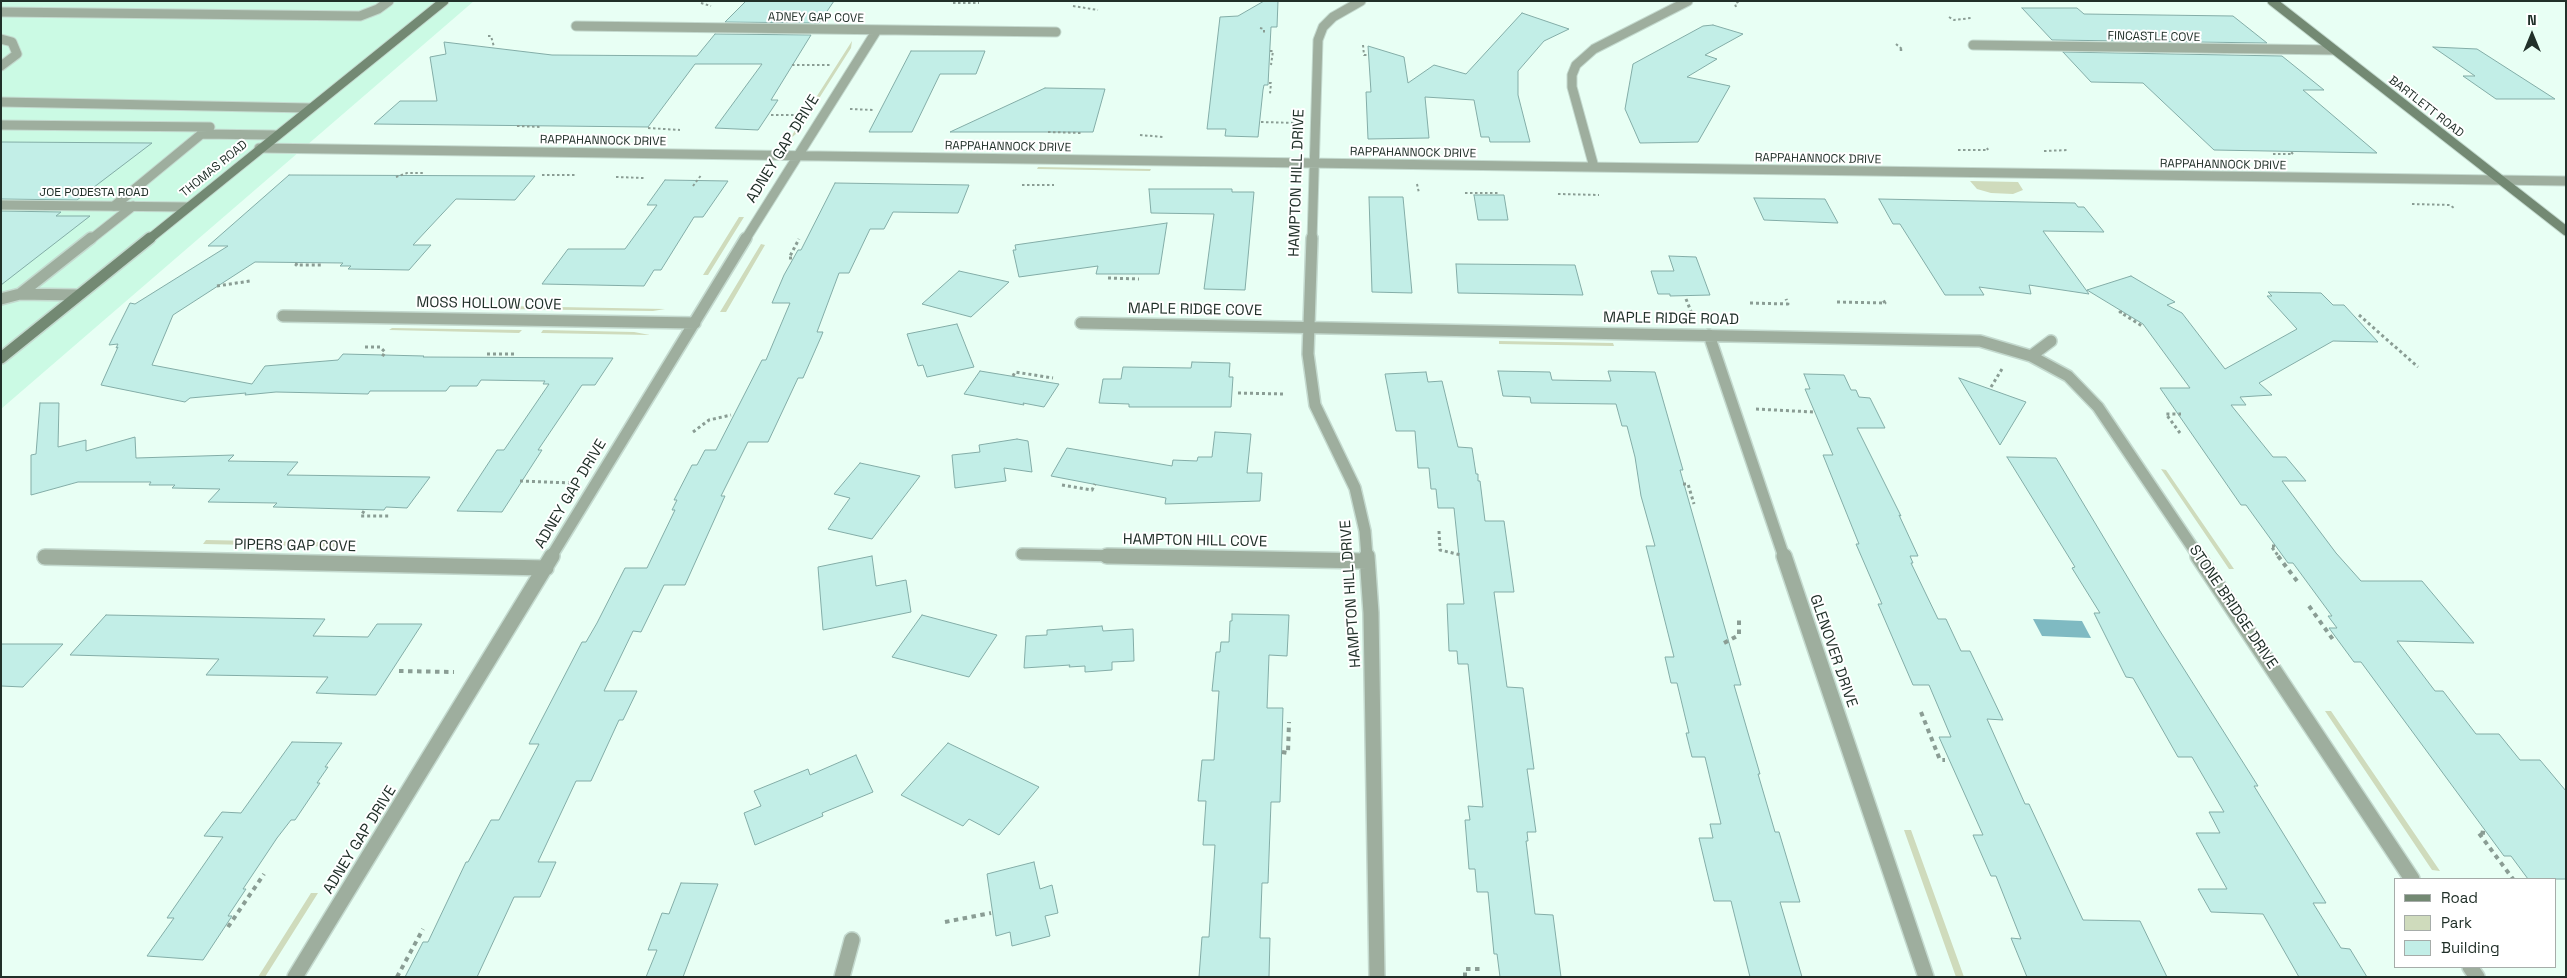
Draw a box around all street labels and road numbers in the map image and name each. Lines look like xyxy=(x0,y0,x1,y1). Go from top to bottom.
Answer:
street label: ADNEY GAP COVE xyxy=(768,10,864,26)
street label: FINCASTLE COVE xyxy=(2108,29,2200,45)
street label: BARTLETT ROAD xyxy=(2386,73,2466,141)
street label: ADNEY GAP DRIVE xyxy=(743,92,823,206)
street label: HAMPTON HILL DRIVE xyxy=(1285,109,1309,257)
street label: RAPPAHANNOCK DRIVE xyxy=(540,133,666,149)
street label: THOMAS ROAD xyxy=(177,138,251,200)
street label: RAPPAHANNOCK DRIVE xyxy=(945,139,1071,155)
street label: RAPPAHANNOCK DRIVE xyxy=(1350,145,1476,161)
street label: RAPPAHANNOCK DRIVE xyxy=(1755,151,1881,167)
street label: RAPPAHANNOCK DRIVE xyxy=(2160,157,2286,173)
street label: JOE PODESTA ROAD xyxy=(39,186,149,200)
street label: MOSS HOLLOW COVE xyxy=(416,294,562,314)
street label: MAPLE RIDGE COVE xyxy=(1128,300,1262,320)
street label: MAPLE RIDGE ROAD xyxy=(1603,309,1739,329)
street label: ADNEY GAP DRIVE xyxy=(531,436,611,552)
street label: HAMPTON HILL DRIVE xyxy=(1337,520,1365,668)
street label: HAMPTON HILL COVE xyxy=(1123,531,1267,551)
street label: PIPERS GAP COVE xyxy=(234,536,356,556)
street label: STONE BRIDGE DRIVE xyxy=(2185,542,2281,672)
street label: GLENOVER DRIVE xyxy=(1805,592,1861,710)
street label: ADNEY GAP DRIVE xyxy=(320,783,400,897)

